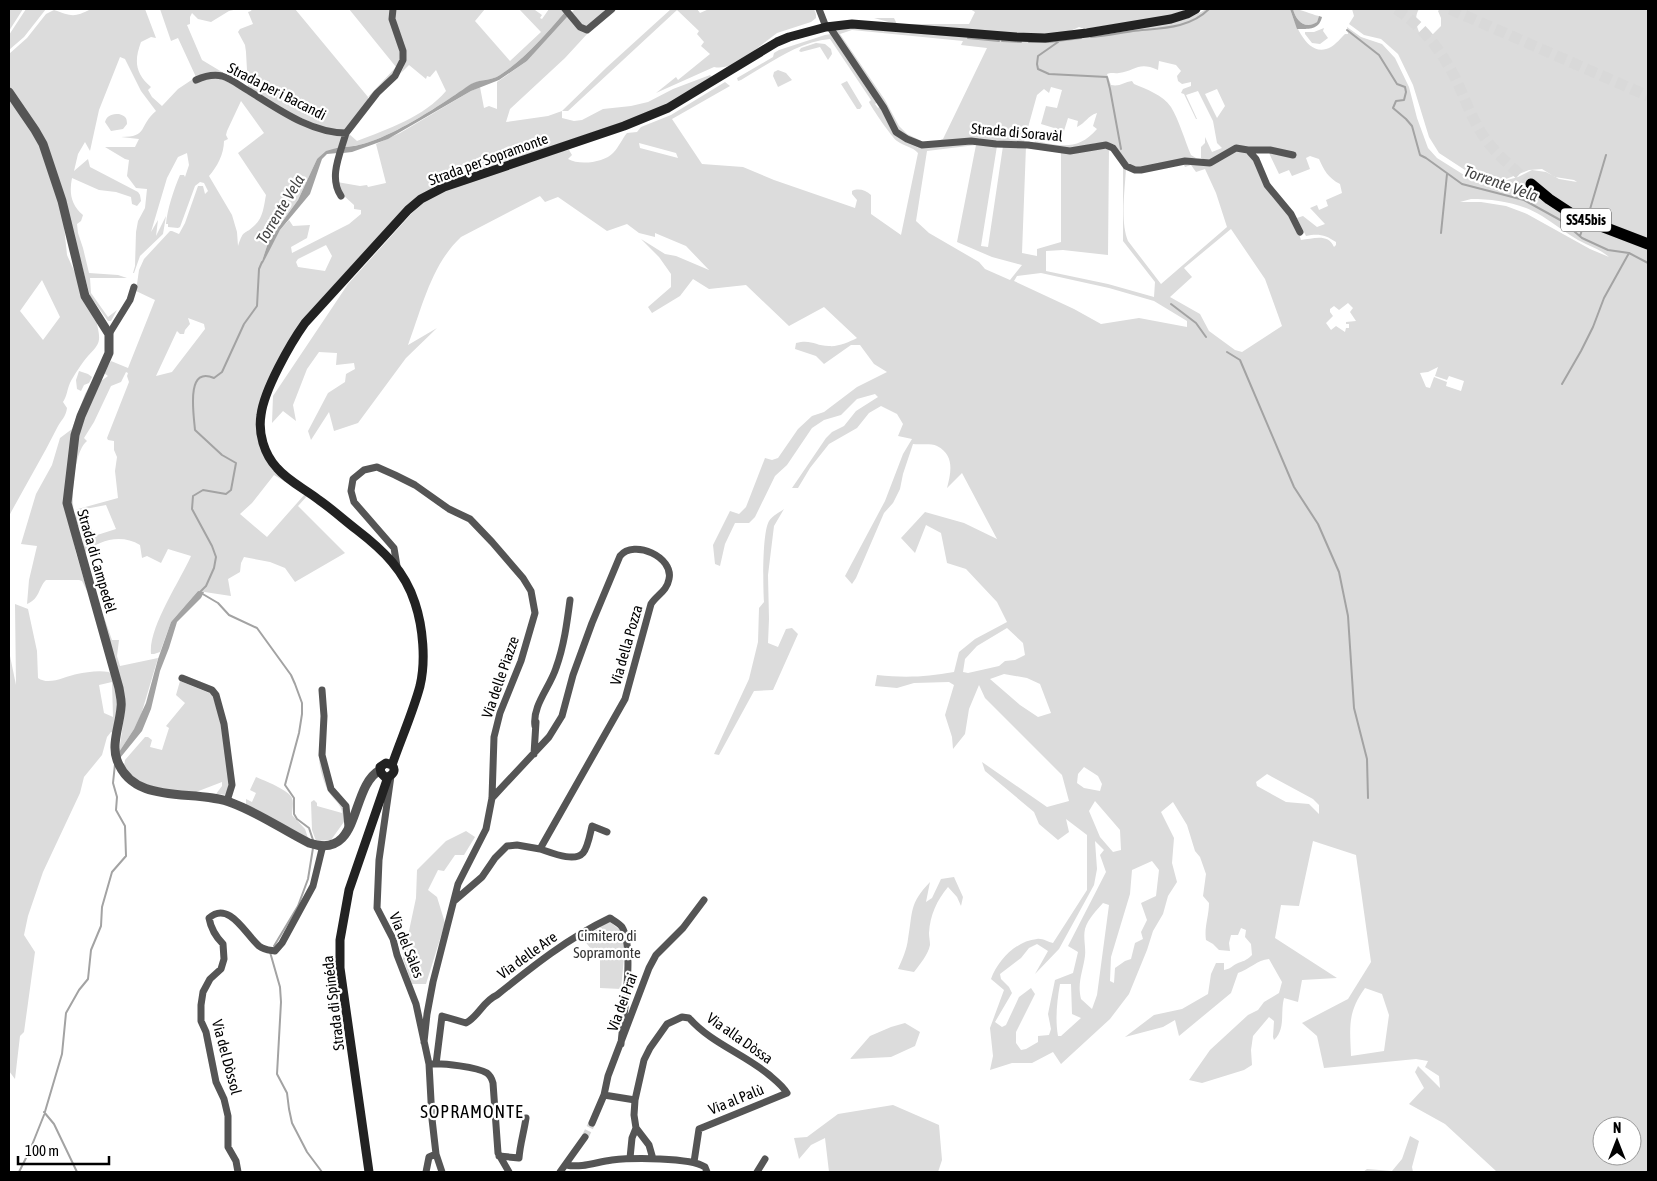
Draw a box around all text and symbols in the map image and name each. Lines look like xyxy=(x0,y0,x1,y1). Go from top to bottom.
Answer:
street label: Strada per i Bacandi xyxy=(225,59,329,123)
street label: Strada di Soravàl xyxy=(970,120,1064,144)
street label: Strada per Sopramonte xyxy=(426,129,550,189)
water label: Torrente Vela xyxy=(1461,161,1541,205)
water label: Torrente Vela xyxy=(252,171,308,247)
road number: SS45bis xyxy=(1561,208,1611,232)
street label: Strada di Campedèl xyxy=(74,507,120,615)
street label: Via della Pozza xyxy=(606,603,646,687)
street label: Via delle Piazze xyxy=(478,634,522,720)
street label: Via del Sàles xyxy=(386,910,428,980)
park label: Cimitero di Sopramonte xyxy=(573,927,641,961)
street label: Via delle Are xyxy=(494,928,560,982)
street label: Strada di Spinéda xyxy=(319,955,347,1051)
street label: Via dei Prai xyxy=(604,970,640,1034)
street label: Via alla Dòssa xyxy=(704,1009,776,1067)
street label: Via del Dòssol xyxy=(209,1018,245,1096)
street label: Via al Palù xyxy=(706,1080,766,1118)
district label: SOPRAMONTE xyxy=(420,1101,524,1122)
north arrow xyxy=(1592,1116,1642,1166)
text: N xyxy=(1613,1120,1621,1136)
scale bar xyxy=(18,1134,109,1166)
text: 100 m xyxy=(25,1142,59,1159)

